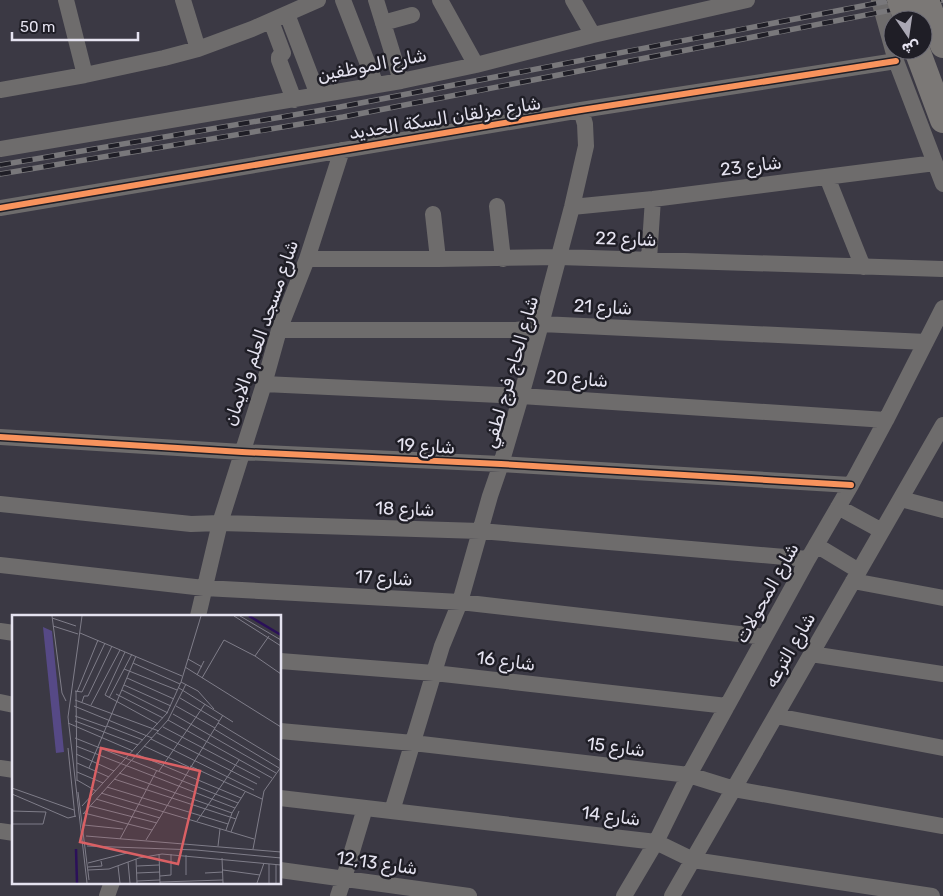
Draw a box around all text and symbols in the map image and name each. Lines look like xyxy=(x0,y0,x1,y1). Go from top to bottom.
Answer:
scale bar xyxy=(12,10,139,42)
north arrow xyxy=(883,10,933,60)
text: 50 m xyxy=(20,18,55,36)
text: ش xyxy=(900,37,921,58)
street label: شارع الموظفين xyxy=(315,44,429,87)
street label: شارع مزلقان السكة الحديد xyxy=(347,92,543,145)
street label: شارع 23 xyxy=(719,151,783,182)
street label: شارع 22 xyxy=(595,227,657,252)
street label: شارع مسجد العلم والايمان xyxy=(219,237,304,429)
street label: شارع الحاج فرج لطفي xyxy=(479,293,545,451)
street label: شارع 21 xyxy=(573,294,633,321)
street label: شارع 20 xyxy=(545,366,609,393)
street label: شارع 19 xyxy=(396,433,456,460)
street label: شارع 18 xyxy=(375,497,435,522)
street label: شارع المحولات xyxy=(730,539,804,648)
street label: شارع 17 xyxy=(355,566,413,591)
street label: شارع الترعه xyxy=(760,609,821,692)
inset map xyxy=(12,615,281,884)
street label: شارع 16 xyxy=(475,646,537,676)
street label: شارع 15 xyxy=(585,733,646,762)
street label: شارع 14 xyxy=(580,801,642,832)
street label: شارع 12,13 xyxy=(335,846,419,881)

